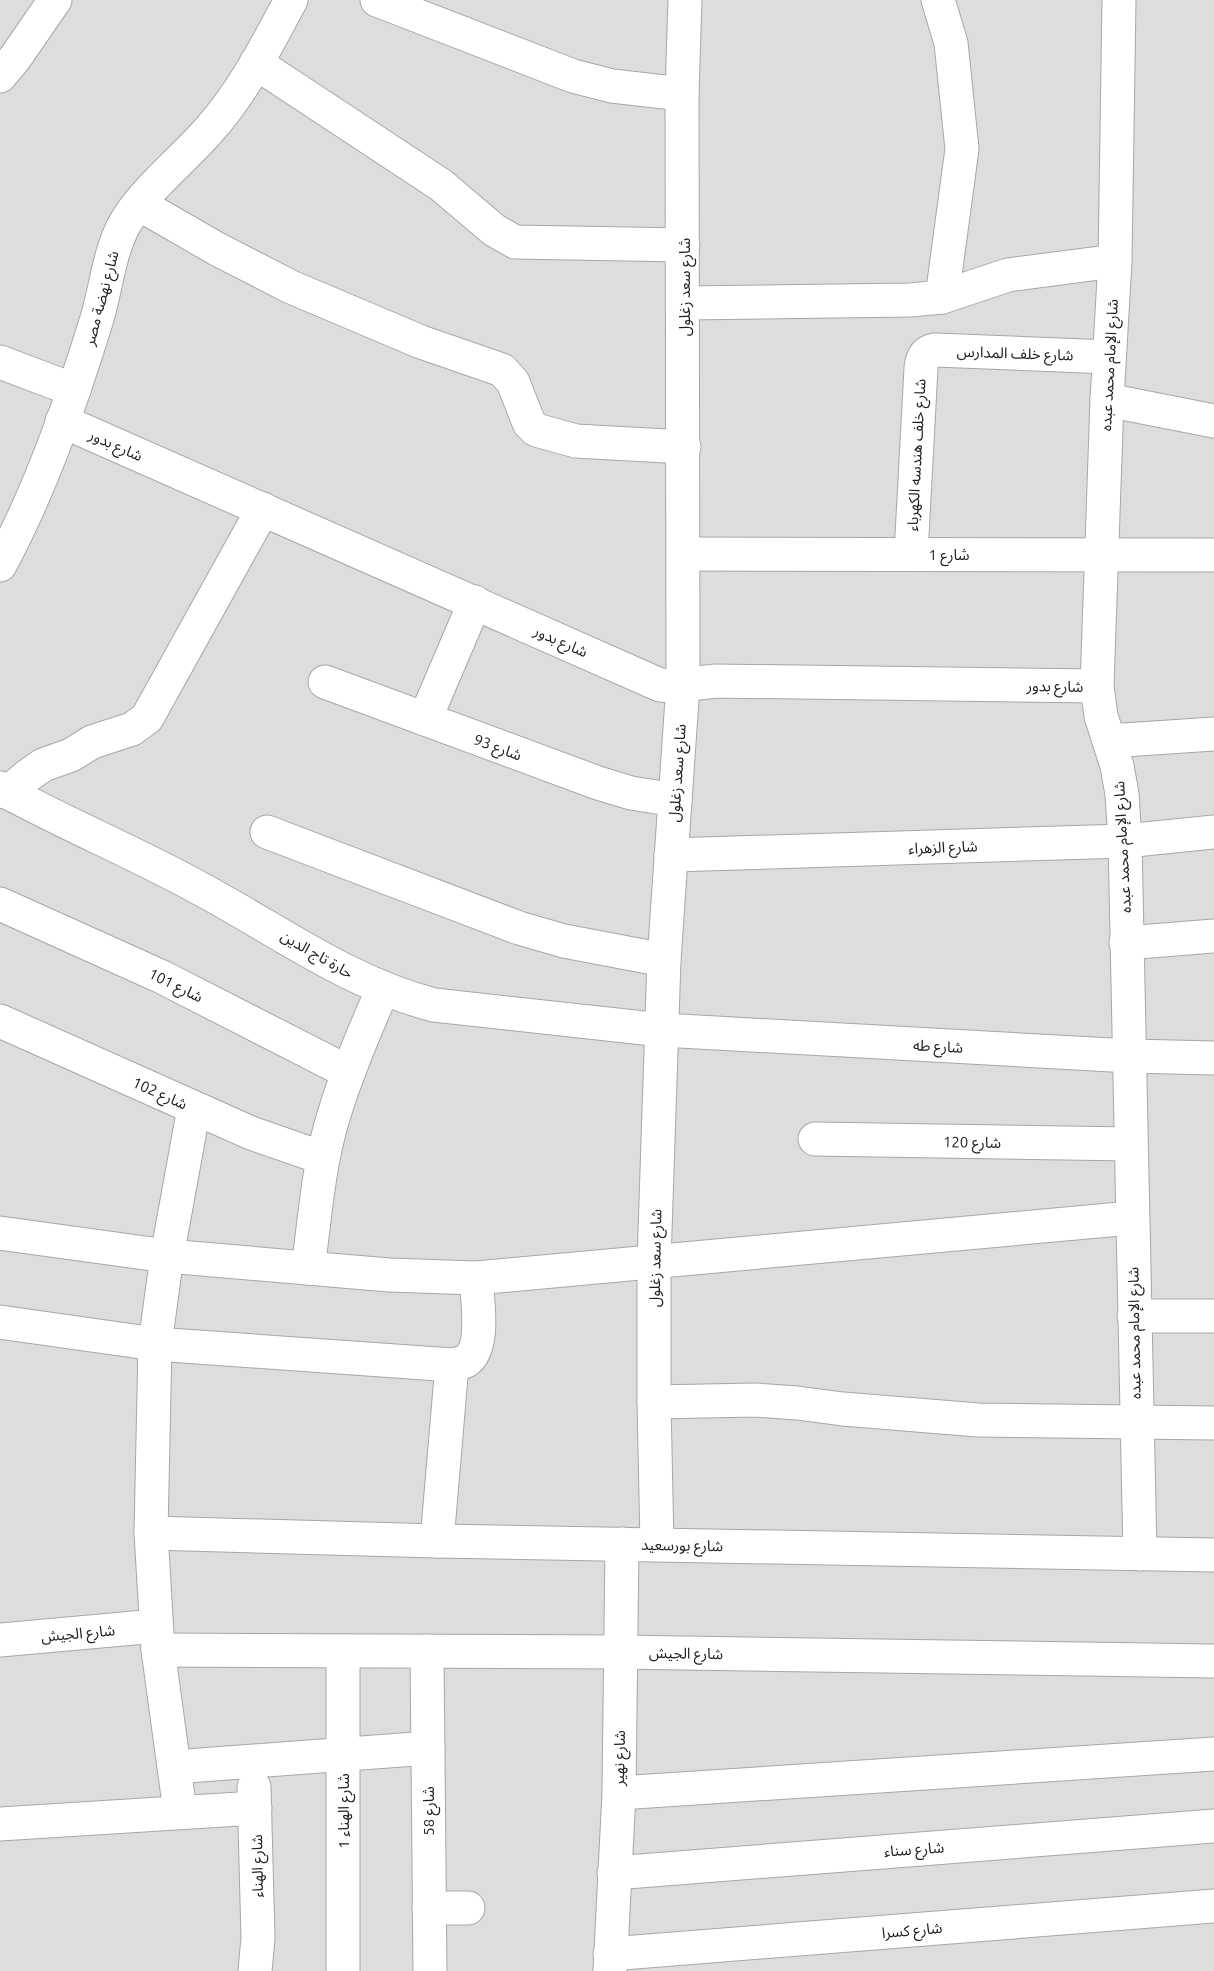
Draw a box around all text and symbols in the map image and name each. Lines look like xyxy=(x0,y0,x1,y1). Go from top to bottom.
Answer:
street label: شارع سعد زغلول xyxy=(676,238,697,336)
street label: شارع نهضة مصر xyxy=(80,249,126,349)
street label: شارع الإمام محمد عبده xyxy=(1097,298,1125,432)
street label: شارع خلف المدارس xyxy=(956,342,1074,368)
street label: شارع خلف هندسه الكهرباء xyxy=(904,378,932,532)
street label: شارع بدور xyxy=(84,425,146,468)
street label: شارع 1 xyxy=(928,546,970,567)
street label: شارع بدور xyxy=(529,621,591,664)
street label: شارع بدور xyxy=(1025,677,1084,699)
street label: شارع سعد زغلول xyxy=(665,723,693,823)
street label: شارع 93 xyxy=(470,731,524,767)
street label: شارع الإمام محمد عبده xyxy=(1110,780,1138,913)
street label: شارع الزهراء xyxy=(908,837,978,861)
street label: حارة تاج الدين xyxy=(276,927,356,985)
street label: شارع 101 xyxy=(144,965,206,1009)
street label: شارع طه xyxy=(912,1036,964,1060)
street label: شارع 102 xyxy=(128,1073,190,1116)
street label: شارع 120 xyxy=(943,1133,1001,1155)
street label: شارع سعد زغلول xyxy=(646,1208,668,1307)
street label: شارع الإمام محمد عبده xyxy=(1124,1266,1148,1399)
street label: شارع بورسعيد xyxy=(641,1536,723,1558)
street label: شارع الجيش xyxy=(40,1621,116,1649)
street label: شارع الجيش xyxy=(649,1644,724,1666)
street label: شارع نهير xyxy=(610,1730,632,1787)
street label: شارع الهناء 1 xyxy=(335,1773,356,1849)
street label: شارع 58 xyxy=(420,1786,441,1836)
street label: شارع الهناء xyxy=(248,1834,270,1898)
street label: شارع سناء xyxy=(883,1838,945,1864)
street label: شارع كسرا xyxy=(881,1919,944,1945)

